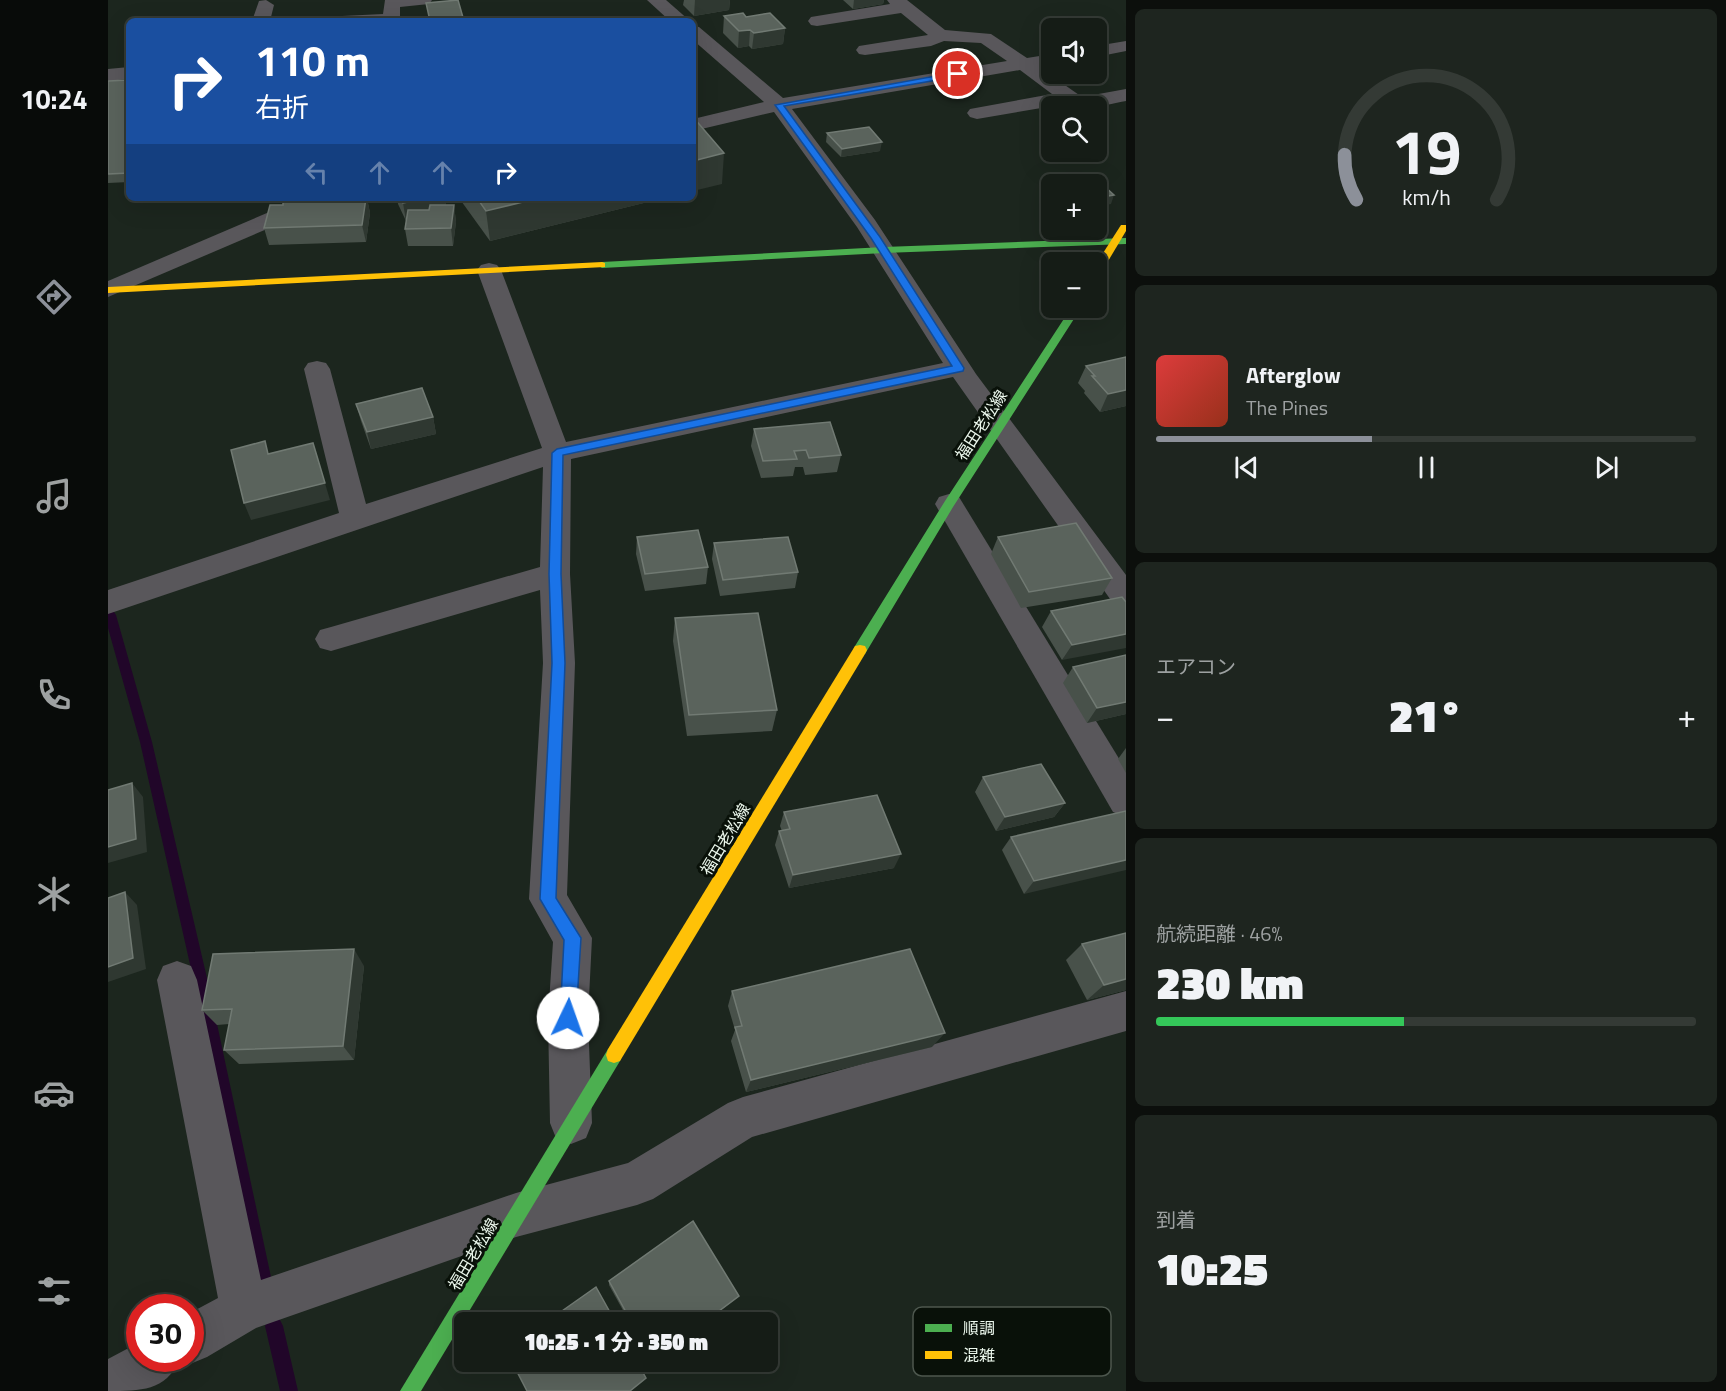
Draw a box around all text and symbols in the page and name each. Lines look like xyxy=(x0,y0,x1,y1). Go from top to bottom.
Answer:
map controls xyxy=(1041,18,1107,318)
button: sound xyxy=(1041,18,1107,84)
text: 110 m xyxy=(255,28,370,92)
icon: right xyxy=(156,42,234,120)
pin xyxy=(932,48,983,99)
icon: arrive xyxy=(941,57,974,90)
text: 10:24 xyxy=(20,78,88,119)
text: 右折 xyxy=(255,86,309,127)
button: search xyxy=(1041,96,1107,162)
text: 19 xyxy=(1391,103,1461,198)
icon: left xyxy=(300,156,333,189)
icon: ahead xyxy=(363,156,396,189)
icon: ahead xyxy=(426,156,459,189)
icon: right xyxy=(489,156,522,189)
button: + xyxy=(1041,174,1107,240)
text: km/h xyxy=(1402,181,1450,213)
button: − xyxy=(1041,252,1107,318)
icon: directions xyxy=(33,276,75,318)
text: Afterglow xyxy=(1246,358,1341,392)
street label: 福田老松線 xyxy=(949,385,1013,465)
text: The Pines xyxy=(1246,392,1328,423)
icon: previous xyxy=(1230,451,1263,484)
icon: pause xyxy=(1410,451,1443,484)
icon: next xyxy=(1590,451,1623,484)
icon: music xyxy=(33,475,75,517)
text: エアコン xyxy=(1156,651,1236,682)
icon: phone xyxy=(33,674,75,716)
text: 21° xyxy=(1389,681,1463,749)
text: − xyxy=(1156,691,1174,741)
text: + xyxy=(1678,691,1696,741)
street label: 福田老松線 xyxy=(694,799,756,879)
icon: climate xyxy=(33,873,75,915)
text: 航続距離 · 46% xyxy=(1156,918,1283,949)
text: 230 km xyxy=(1156,948,1304,1016)
position arrow xyxy=(536,986,600,1050)
icon: car xyxy=(33,1072,75,1114)
text: 到着 xyxy=(1156,1204,1196,1235)
street label: 福田老松線 xyxy=(442,1214,504,1294)
text: 10:25 xyxy=(1156,1234,1268,1302)
icon: filters xyxy=(33,1270,75,1312)
speed limit sign: 30 xyxy=(126,1294,204,1372)
legend xyxy=(913,1307,1111,1376)
text: 順調 xyxy=(963,1316,995,1340)
text: 10:25 · 1 分 · 350 m xyxy=(524,1325,708,1359)
text: 混雑 xyxy=(963,1343,995,1367)

